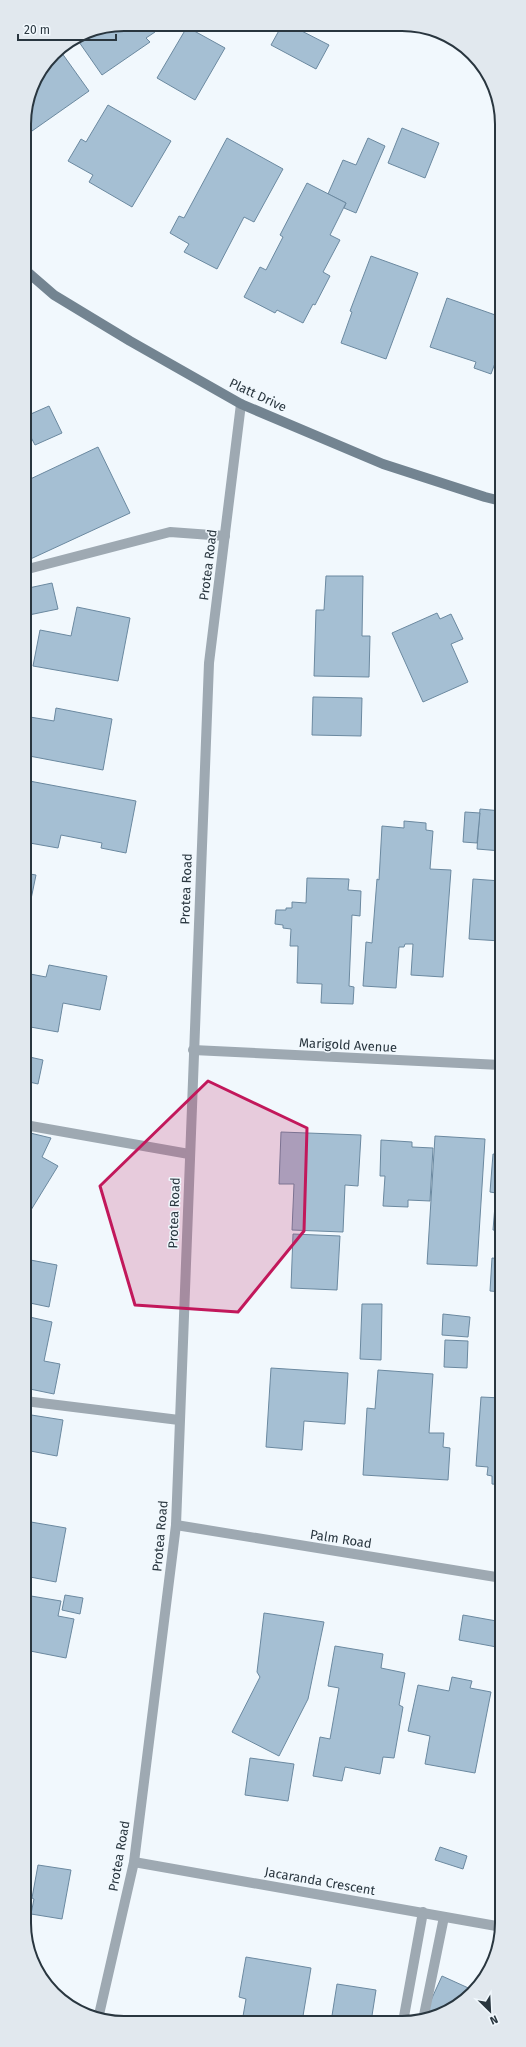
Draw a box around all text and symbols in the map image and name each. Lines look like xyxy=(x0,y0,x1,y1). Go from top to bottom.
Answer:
scale bar xyxy=(18,16,116,42)
text: 20 m xyxy=(24,23,50,37)
street label: Platt Drive xyxy=(227,375,289,415)
street label: Protea Road xyxy=(196,529,220,601)
street label: Protea Road xyxy=(177,853,195,925)
street label: Marigold Avenue xyxy=(299,1035,397,1055)
street label: Protea Road xyxy=(165,1177,183,1249)
street label: Protea Road xyxy=(149,1500,171,1572)
street label: Palm Road xyxy=(309,1527,373,1551)
street label: Protea Road xyxy=(105,1820,133,1892)
street label: Jacaranda Crescent xyxy=(264,1864,377,1898)
north arrow xyxy=(470,1991,510,2031)
text: N xyxy=(488,2012,500,2027)

